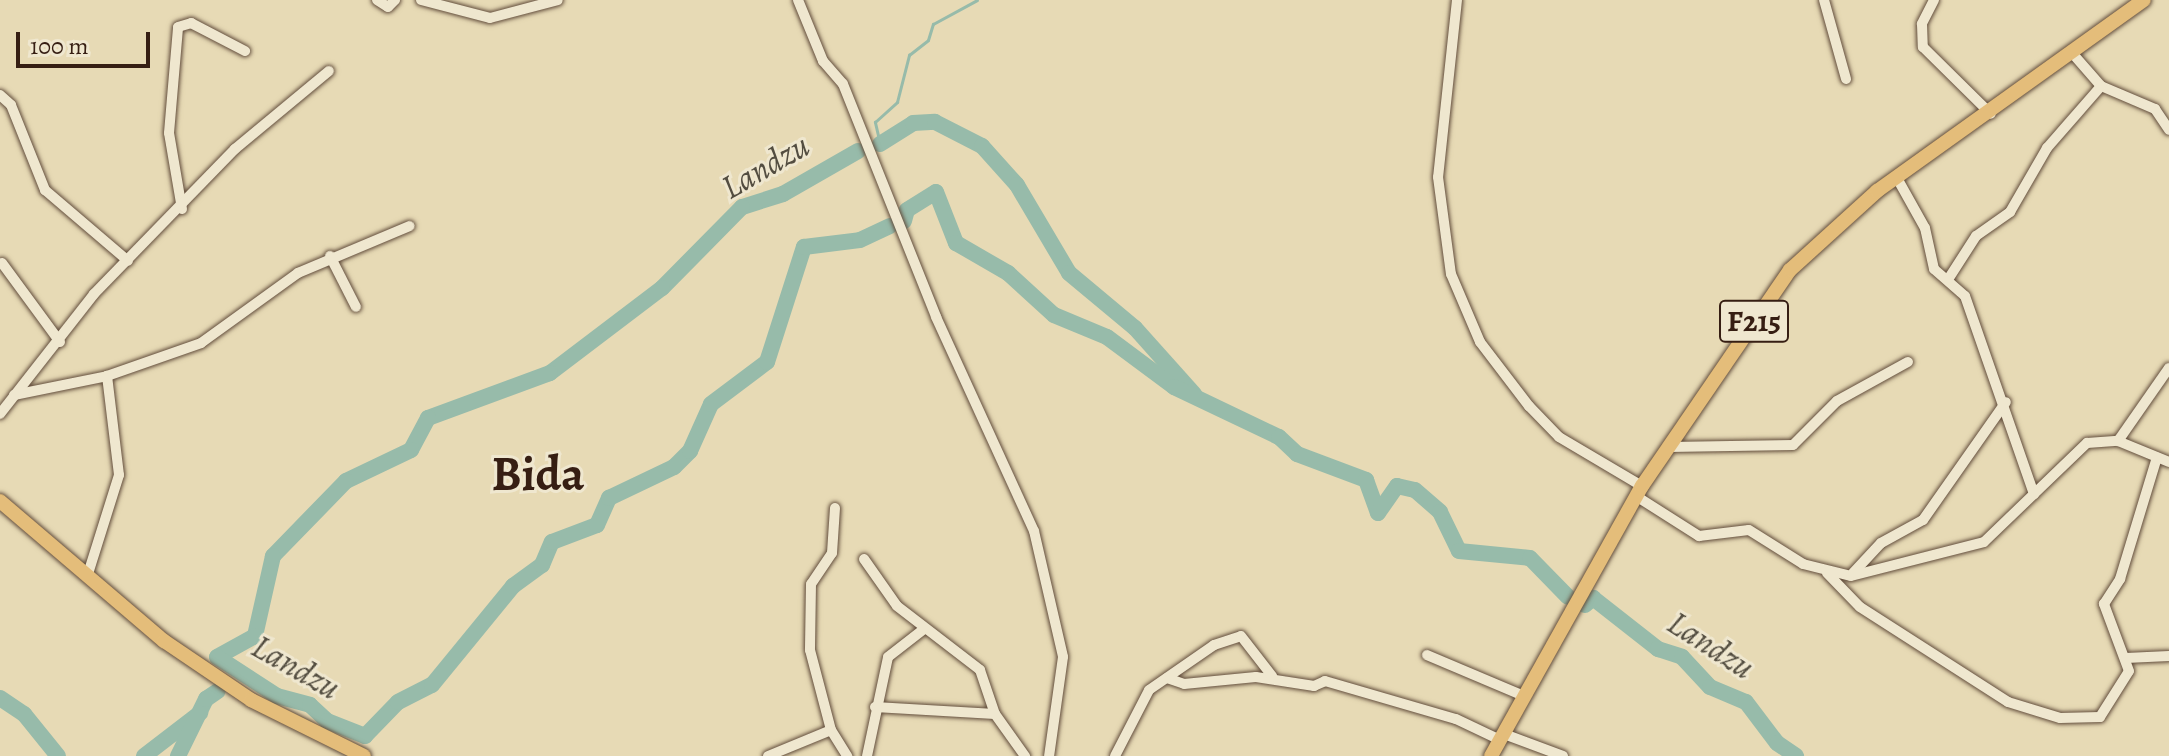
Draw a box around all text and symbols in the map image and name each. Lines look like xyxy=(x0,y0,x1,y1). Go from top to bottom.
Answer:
scale bar xyxy=(20,16,154,66)
text: 100 m xyxy=(30,30,89,62)
water label: Landzu xyxy=(714,125,816,207)
road number: F215 xyxy=(1718,295,1790,347)
district label: Bida xyxy=(492,446,584,504)
water label: Landzu xyxy=(1660,602,1762,688)
water label: Landzu xyxy=(245,626,347,708)

